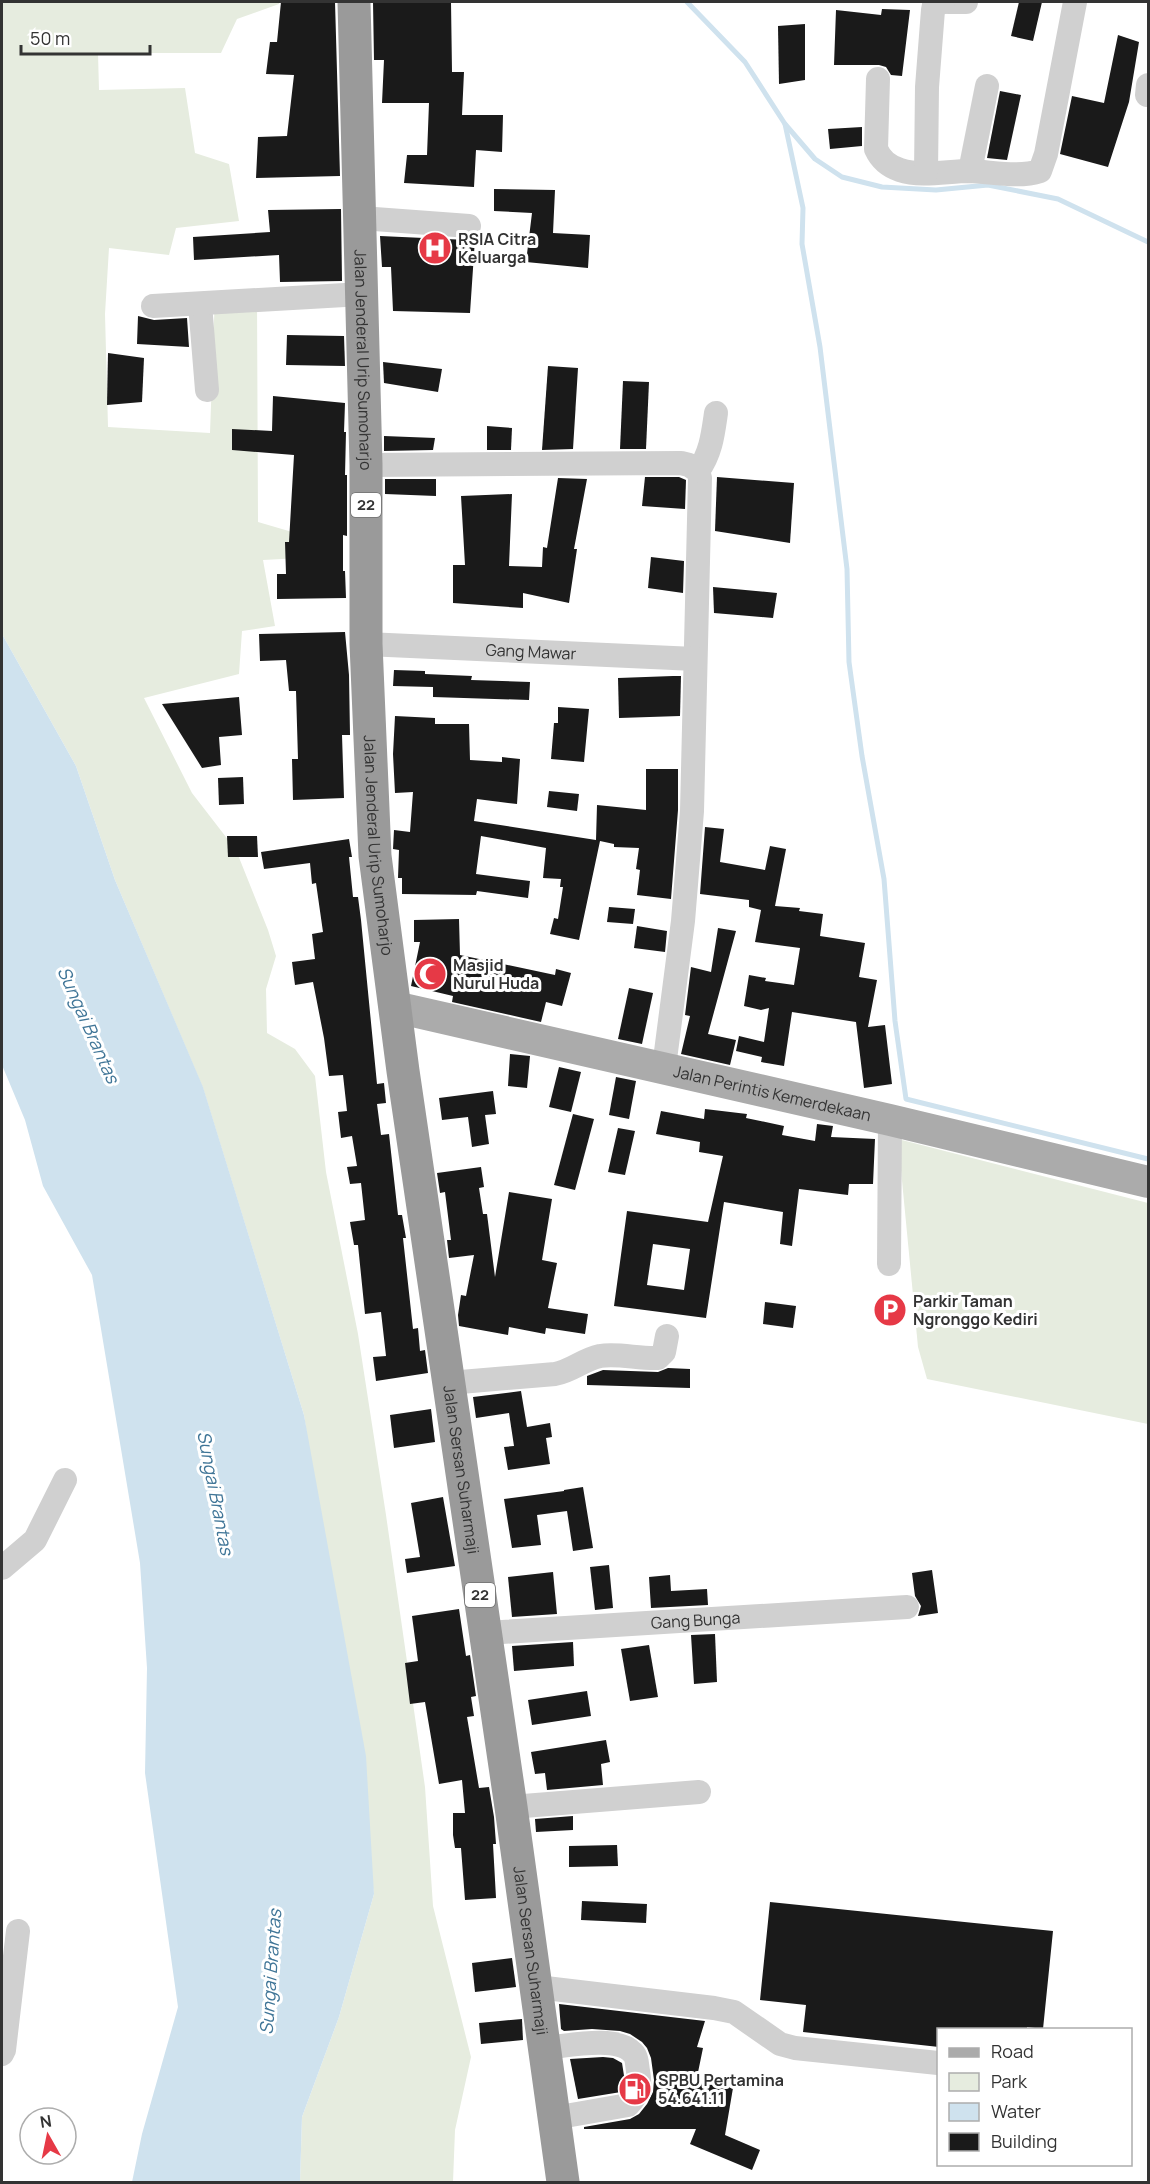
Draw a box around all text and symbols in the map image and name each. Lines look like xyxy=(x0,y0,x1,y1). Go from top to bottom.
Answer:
scale bar xyxy=(21,18,150,56)
text: 50 m xyxy=(30,26,70,50)
place label: RSIA Citra Keluarga xyxy=(458,228,536,268)
hospital icon: RSIA Citra Keluarga xyxy=(417,230,453,266)
street label: Jalan Jenderal Urip Sumoharjo xyxy=(349,249,377,471)
road number: 22 xyxy=(351,493,381,517)
street label: Gang Mawar xyxy=(485,638,577,665)
street label: Jalan Jenderal Urip Sumoharjo xyxy=(359,735,399,957)
place label: Masjid Nurul Huda xyxy=(453,954,539,994)
mosque icon: Masjid Nurul Huda xyxy=(412,956,448,992)
water label: Sungai Brantas xyxy=(52,962,126,1088)
street label: Jalan Perintis Kemerdekaan xyxy=(671,1060,873,1126)
place label: Parkir Taman Ngronggo Kediri xyxy=(913,1290,1038,1330)
parking icon: Parkir Taman Ngronggo Kediri xyxy=(872,1292,908,1328)
street label: Jalan Sersan Suharmaji xyxy=(438,1384,485,1555)
water label: Sungai Brantas xyxy=(192,1429,240,1558)
road number: 22 xyxy=(465,1583,495,1607)
street label: Gang Bunga xyxy=(650,1606,741,1634)
street label: Jalan Sersan Suharmaji xyxy=(508,1865,553,2036)
water label: Sungai Brantas xyxy=(254,1907,286,2035)
legend xyxy=(937,2028,1132,2166)
text: Road xyxy=(991,2039,1034,2063)
place label: SPBU Pertamina 54.641.11 xyxy=(658,2069,784,2109)
text: Park xyxy=(991,2069,1028,2093)
fuel station icon: SPBU Pertamina 54.641.11 xyxy=(617,2071,653,2107)
text: Water xyxy=(991,2099,1041,2123)
north arrow xyxy=(18,2106,78,2166)
text: N xyxy=(38,2109,53,2133)
text: Building xyxy=(991,2129,1057,2153)

